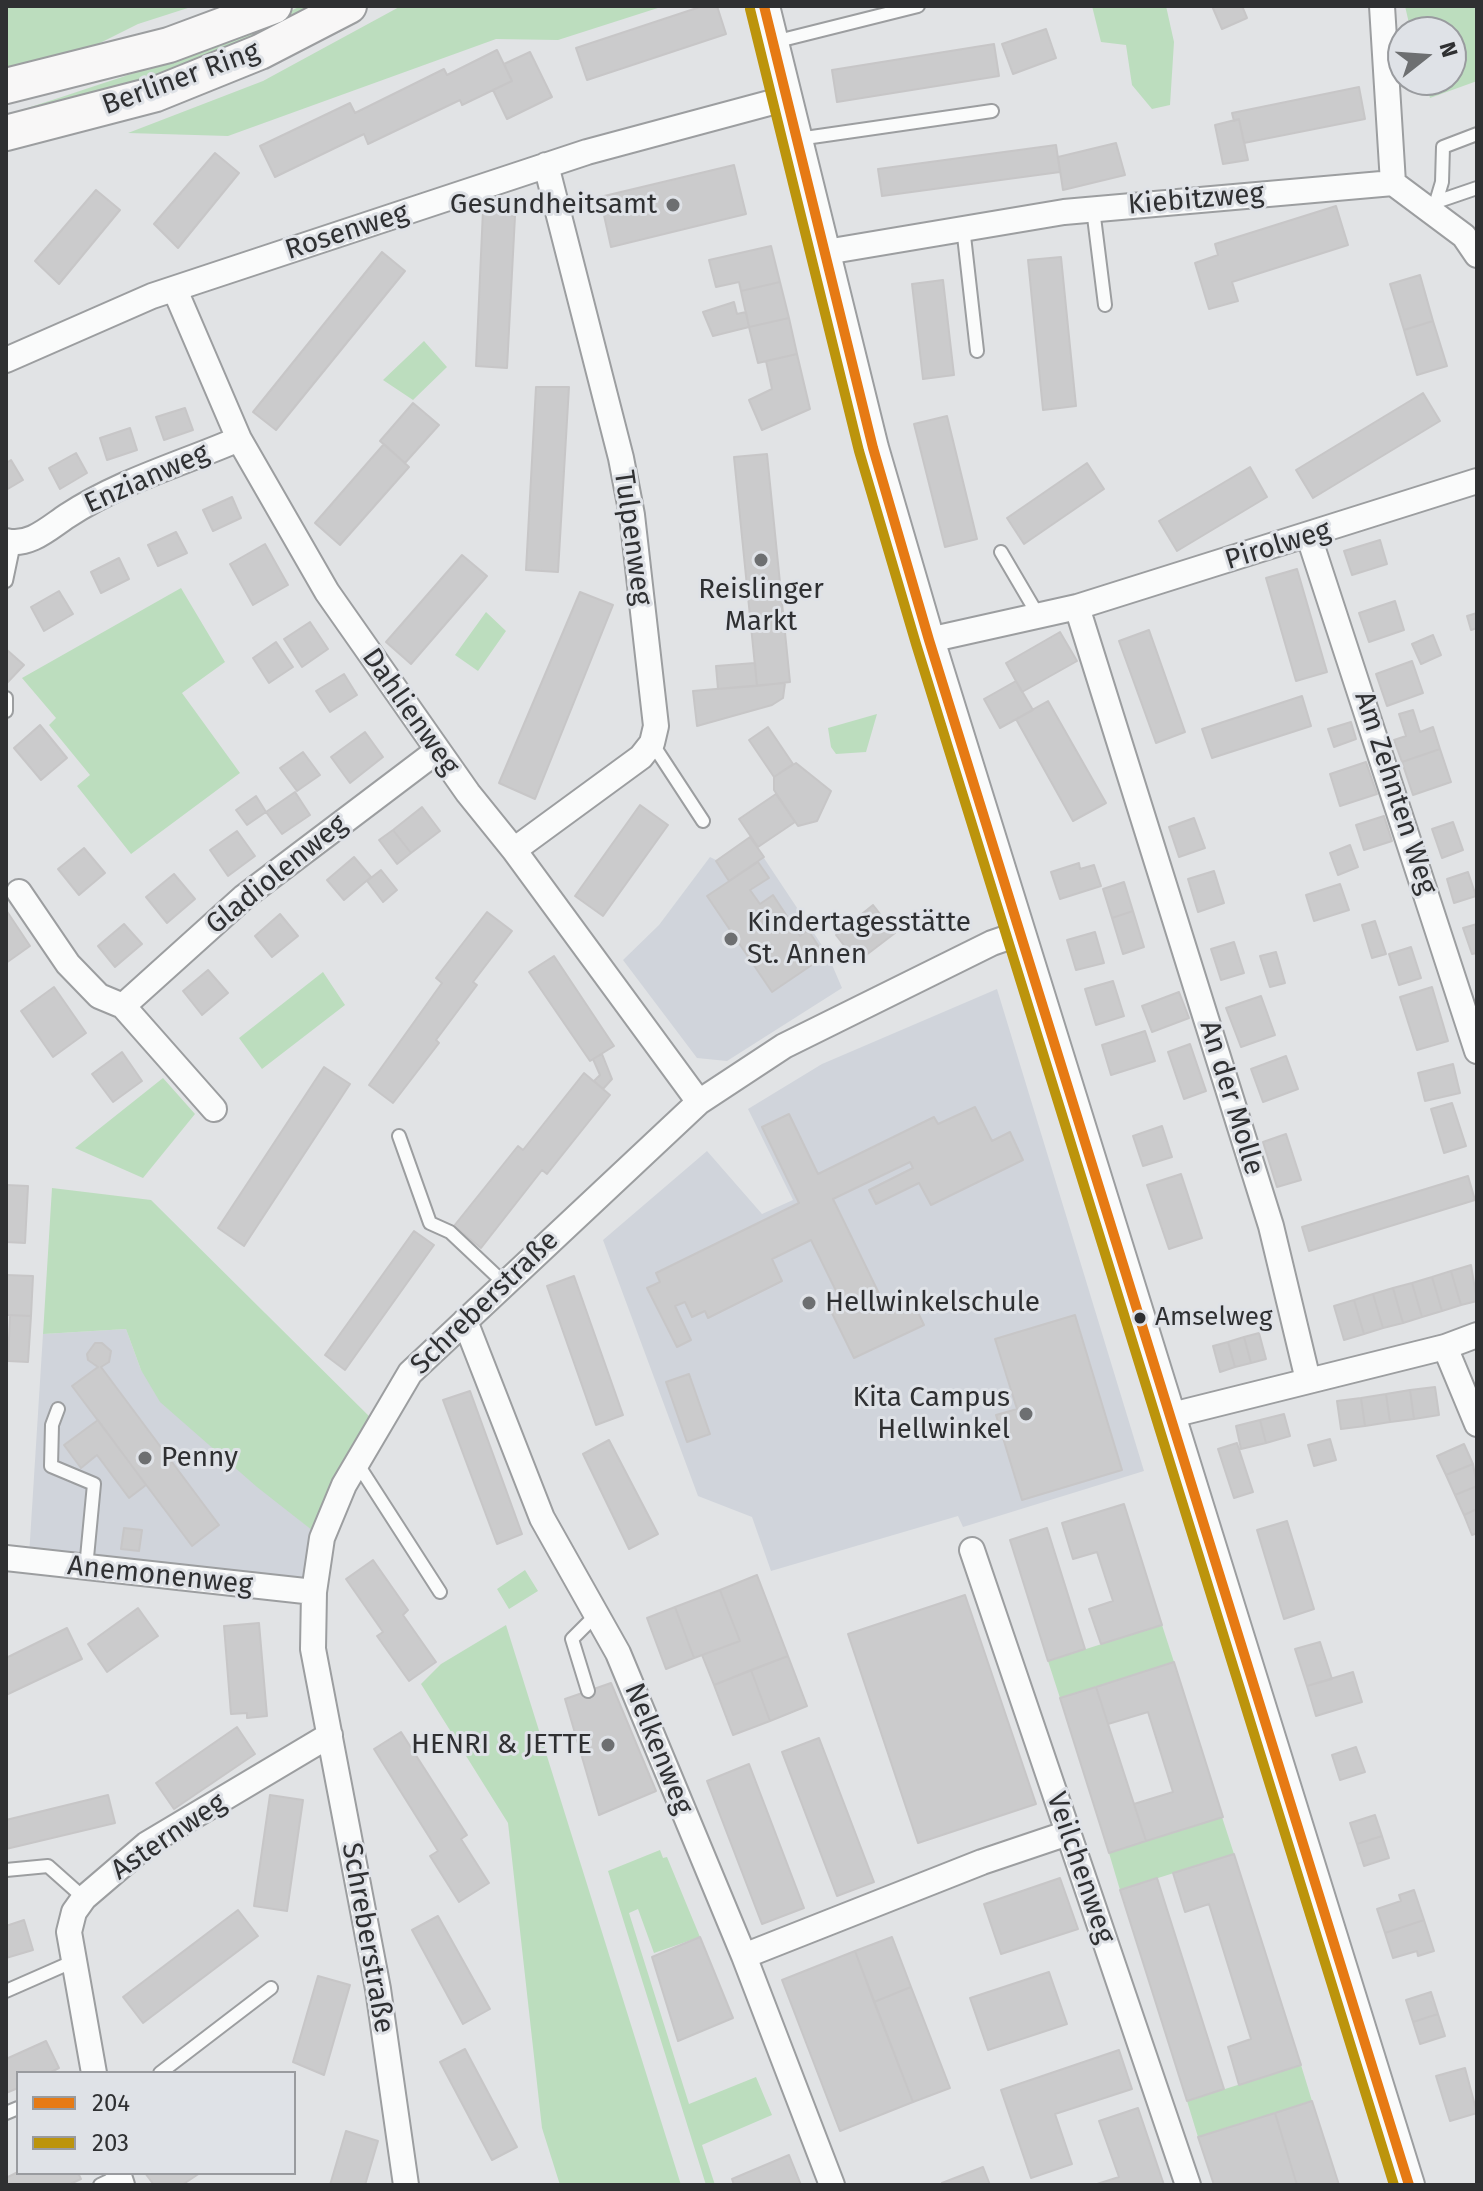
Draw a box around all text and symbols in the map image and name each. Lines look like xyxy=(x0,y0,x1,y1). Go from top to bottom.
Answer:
north arrow xyxy=(1387,16,1467,96)
street label: Berliner Ring xyxy=(98,35,264,123)
text: N xyxy=(1433,38,1464,60)
street label: Kiebitzweg xyxy=(1127,177,1265,223)
place label: Gesundheitsamt xyxy=(450,188,657,222)
street label: Rosenweg xyxy=(281,196,413,268)
marker: Gesundheitsamt xyxy=(664,196,682,214)
street label: Enzianweg xyxy=(80,437,214,521)
street label: Tulpenweg xyxy=(606,468,658,608)
street label: Pirolweg xyxy=(1221,514,1335,578)
marker: Reislinger Markt xyxy=(752,551,770,569)
place label: Reislinger Markt xyxy=(698,573,824,639)
street label: Dahlienweg xyxy=(354,642,466,782)
street label: Am Zehnten Weg xyxy=(1346,687,1444,899)
street label: Gladiolenweg xyxy=(200,808,354,942)
place label: Kindertagesstätte St. Annen xyxy=(747,906,971,972)
marker: Kindertagesstätte St. Annen xyxy=(722,930,740,948)
street label: An der Molle xyxy=(1192,1017,1270,1179)
street label: Schreberstraße xyxy=(404,1224,566,1382)
place label: Hellwinkelschule xyxy=(825,1286,1040,1320)
marker: Hellwinkelschule xyxy=(800,1294,818,1312)
place label: Amselweg xyxy=(1155,1302,1272,1334)
marker: Amselweg xyxy=(1132,1310,1148,1326)
place label: Kita Campus Hellwinkel xyxy=(852,1381,1010,1447)
marker: Kita Campus Hellwinkel xyxy=(1017,1405,1035,1423)
place label: Penny xyxy=(161,1441,238,1475)
marker: Penny xyxy=(136,1449,154,1467)
street label: Anemonenweg xyxy=(66,1550,254,1602)
street label: Nelkenweg xyxy=(617,1679,699,1819)
place label: HENRI & JETTE xyxy=(411,1728,592,1762)
marker: HENRI & JETTE xyxy=(599,1736,617,1754)
street label: Asternweg xyxy=(105,1786,233,1888)
street label: Veilchenweg xyxy=(1038,1788,1122,1948)
street label: Schreberstraße xyxy=(334,1840,400,2036)
legend xyxy=(16,2071,296,2175)
text: 204 xyxy=(92,2089,130,2117)
text: 203 xyxy=(92,2129,129,2157)

